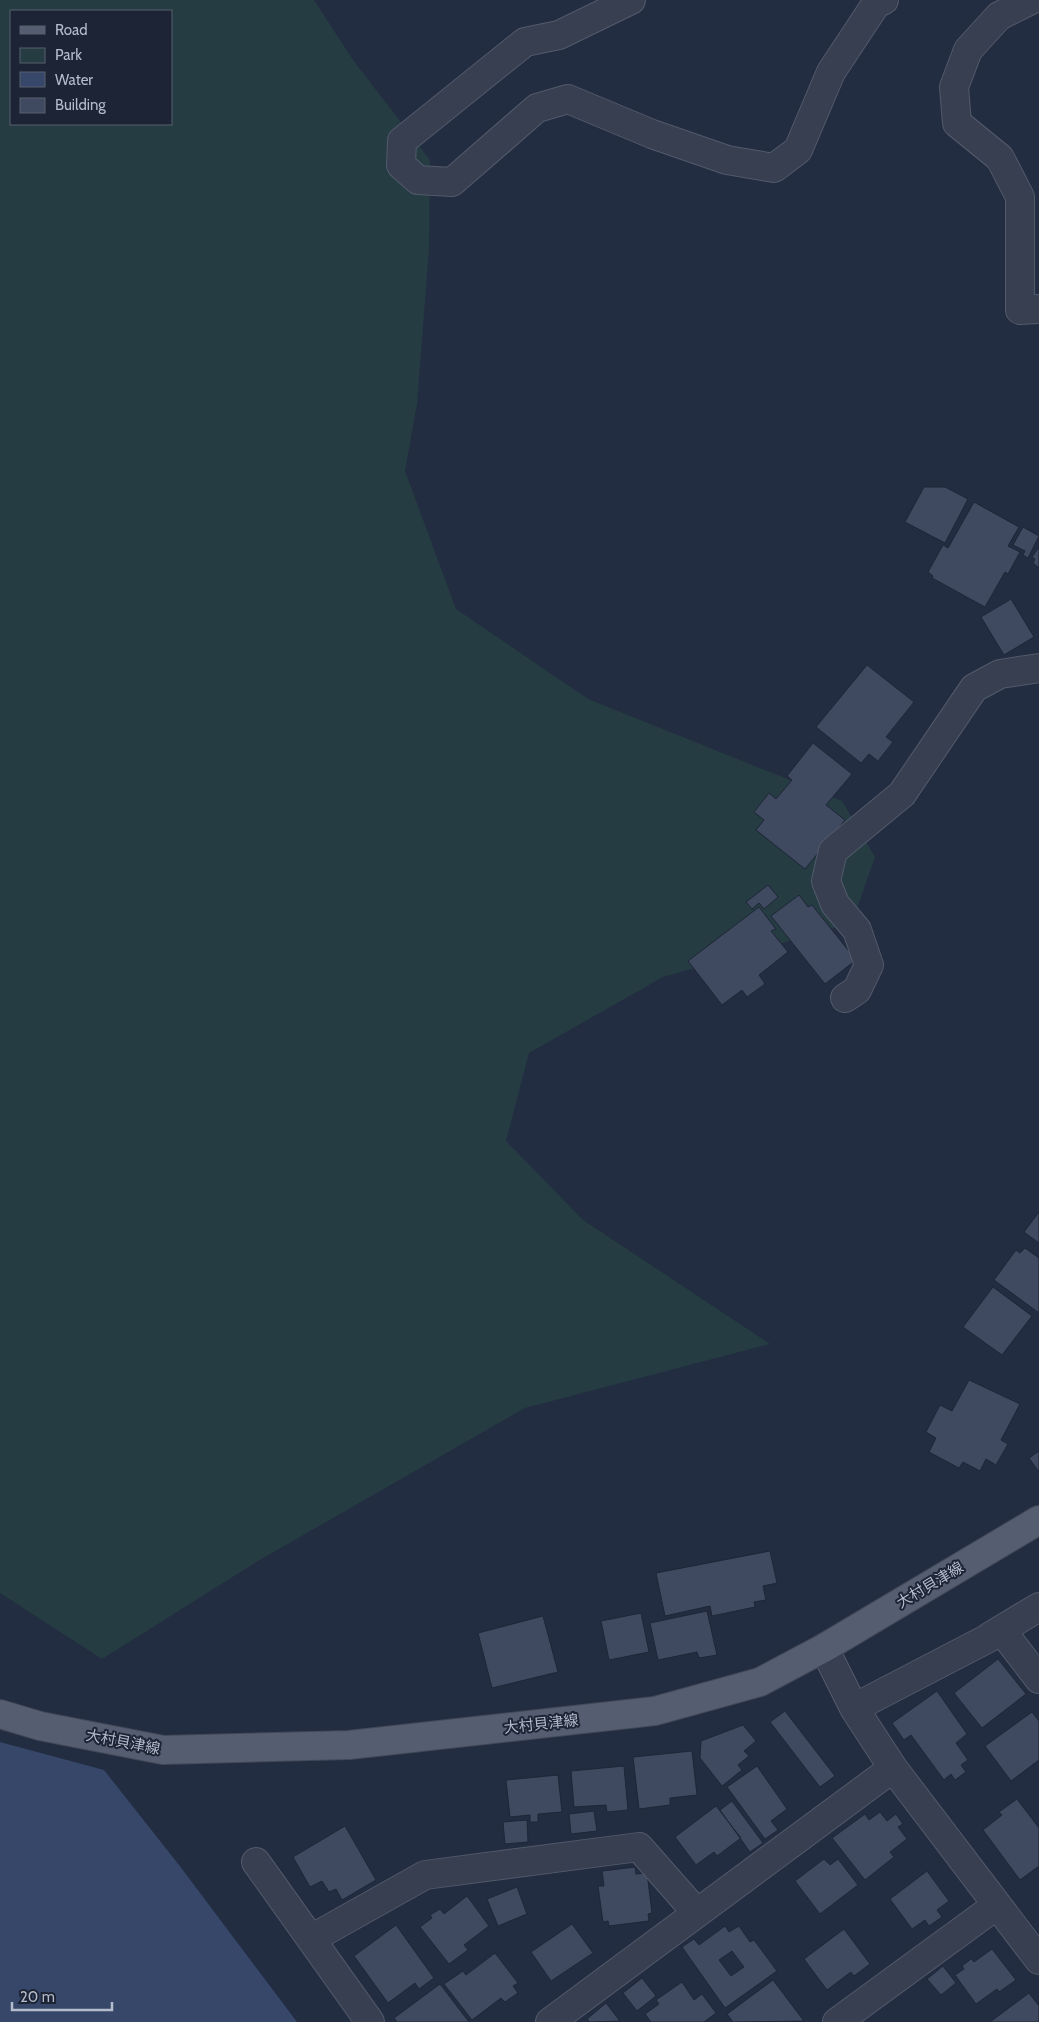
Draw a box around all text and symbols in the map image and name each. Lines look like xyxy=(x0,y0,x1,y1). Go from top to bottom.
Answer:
legend xyxy=(10,10,172,125)
text: Road xyxy=(55,21,88,39)
text: Park xyxy=(55,46,82,64)
text: Water xyxy=(55,71,93,89)
text: Building xyxy=(55,96,106,114)
street label: 大村貝津線 xyxy=(893,1558,967,1612)
street label: 大村貝津線 xyxy=(503,1711,579,1737)
street label: 大村貝津線 xyxy=(84,1726,162,1758)
scale bar xyxy=(12,1980,112,2012)
text: 20 m xyxy=(20,1988,55,2006)

